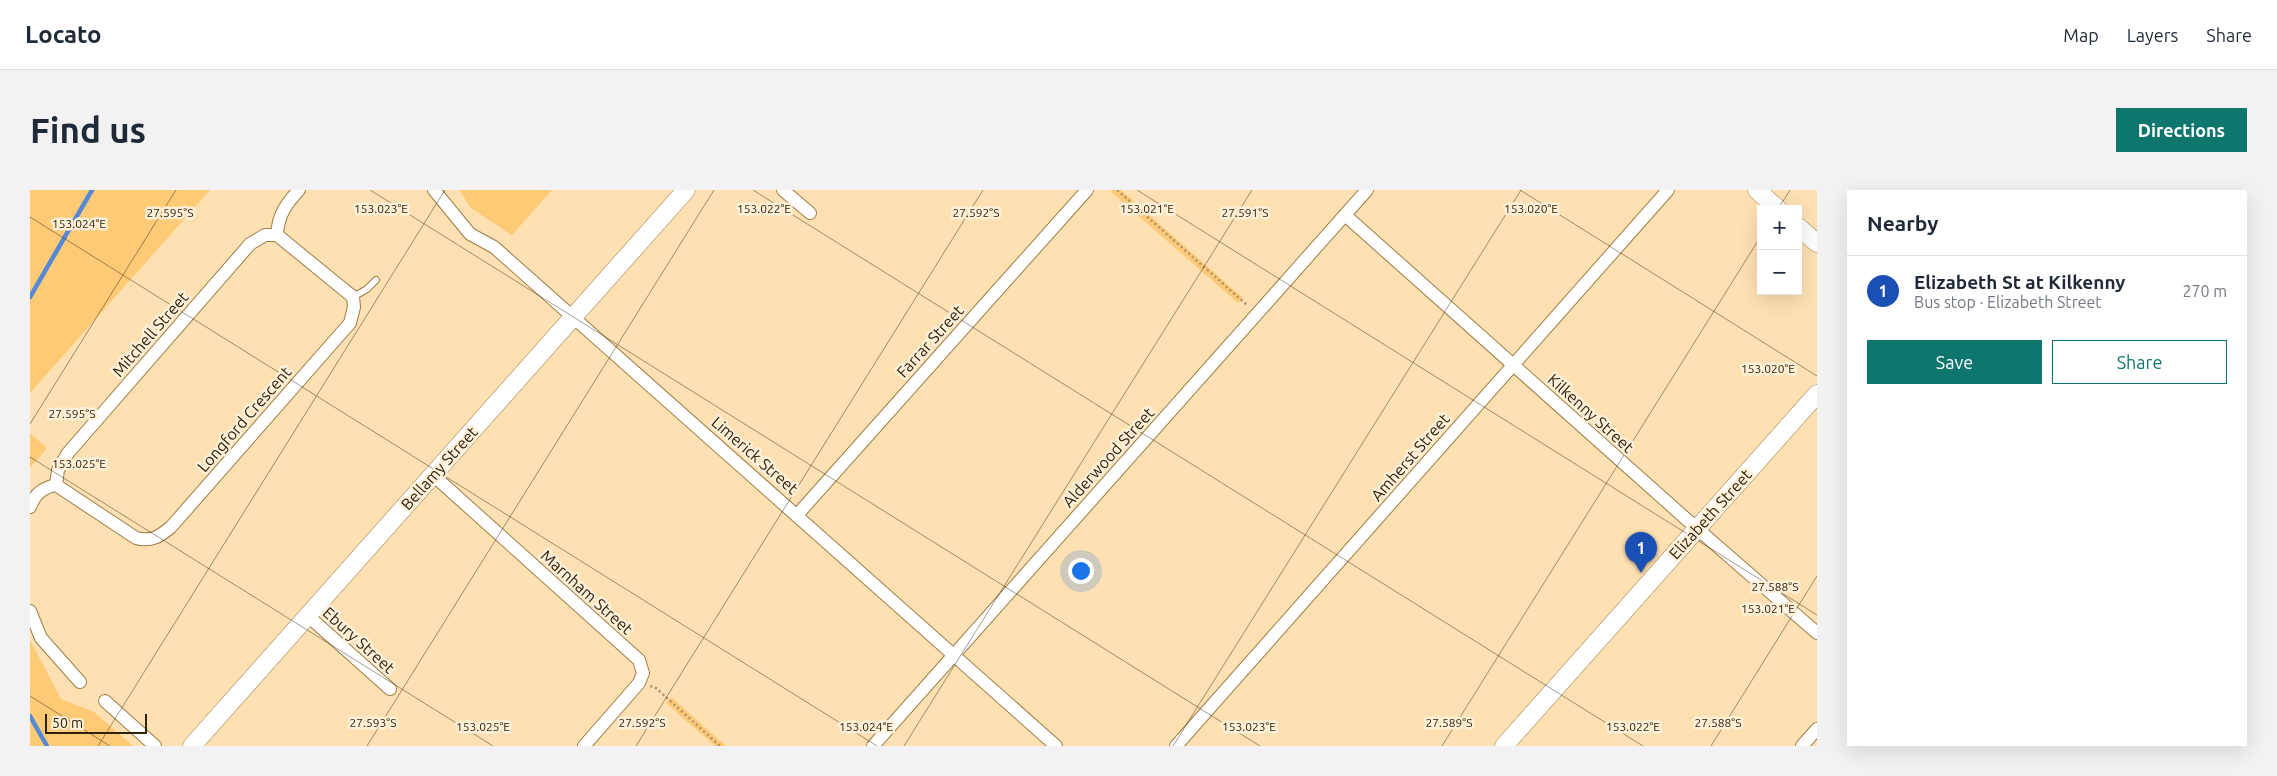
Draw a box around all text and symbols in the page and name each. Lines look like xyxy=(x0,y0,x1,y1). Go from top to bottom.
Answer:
text: Locato xyxy=(25,21,101,48)
text: Map xyxy=(2063,25,2099,45)
text: Layers xyxy=(2127,25,2178,45)
text: Share xyxy=(2206,25,2252,45)
button: Directions xyxy=(2116,108,2247,152)
text: Find us xyxy=(30,110,146,150)
text: 153.023°E xyxy=(354,202,408,215)
text: 153.022°E xyxy=(737,202,791,215)
text: 153.021°E xyxy=(1120,202,1174,215)
text: 153.020°E xyxy=(1504,202,1558,215)
map controls xyxy=(1757,205,1802,295)
button: + xyxy=(1757,205,1802,250)
text: 27.595°S xyxy=(147,206,193,219)
text: 27.592°S xyxy=(953,206,999,219)
text: 27.591°S xyxy=(1222,206,1268,219)
text: Nearby xyxy=(1867,211,1938,235)
text: 153.024°E xyxy=(52,217,106,230)
button: − xyxy=(1757,250,1802,295)
text: Elizabeth St at Kilkenny xyxy=(1914,271,2125,293)
text: 1 xyxy=(1878,282,1888,300)
text: 270 m xyxy=(2182,282,2227,300)
street label: Mitchell Street xyxy=(108,287,192,380)
text: Bus stop · Elizabeth Street xyxy=(1914,293,2102,311)
street label: Farrar Street xyxy=(893,301,968,381)
button: Save xyxy=(1867,340,2042,384)
button: Share xyxy=(2052,340,2227,384)
street label: Longford Crescent xyxy=(193,362,295,475)
text: 153.020°E xyxy=(1741,362,1795,375)
street label: Kilkenny Street xyxy=(1544,370,1638,457)
street label: Alderwood Street xyxy=(1058,403,1158,511)
text: 27.595°S xyxy=(49,407,95,420)
street label: Amherst Street xyxy=(1367,409,1453,504)
street label: Limerick Street xyxy=(708,413,802,498)
street label: Bellamy Street xyxy=(397,422,481,513)
text: 153.025°E xyxy=(52,457,106,470)
street label: Elizabeth Street xyxy=(1665,465,1755,563)
pin: 1 xyxy=(1625,532,1657,573)
street label: Marnham Street xyxy=(538,546,637,638)
your location xyxy=(1068,558,1094,584)
text: 27.588°S xyxy=(1752,580,1798,593)
text: 153.021°E xyxy=(1741,602,1795,615)
street label: Ebury Street xyxy=(320,603,399,677)
scale bar xyxy=(45,711,148,734)
text: 50 m xyxy=(52,715,83,731)
text: 27.593°S xyxy=(350,716,396,729)
text: 27.592°S xyxy=(619,716,665,729)
text: 27.589°S xyxy=(1426,716,1472,729)
text: 27.588°S xyxy=(1695,716,1741,729)
text: 153.025°E xyxy=(456,720,510,733)
text: 153.024°E xyxy=(839,720,893,733)
text: 153.023°E xyxy=(1222,720,1276,733)
text: 153.022°E xyxy=(1606,720,1660,733)

